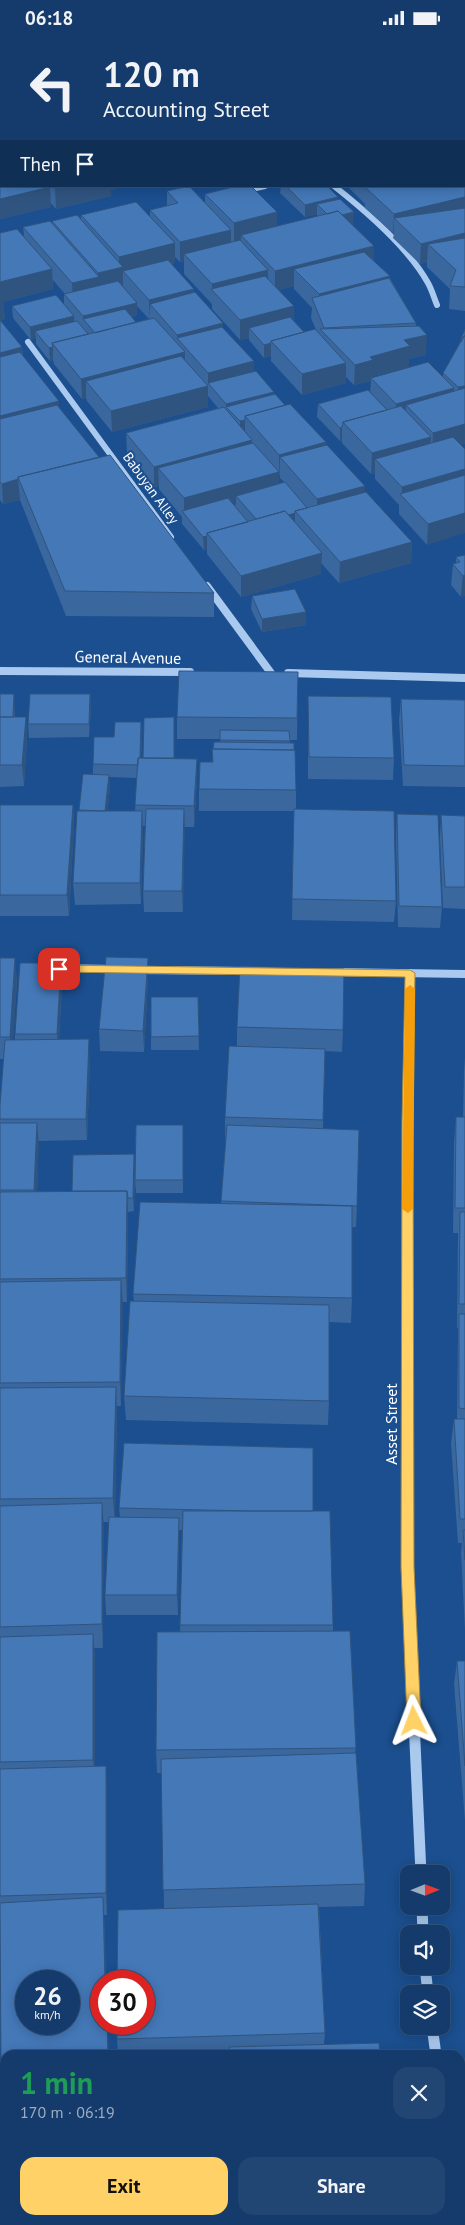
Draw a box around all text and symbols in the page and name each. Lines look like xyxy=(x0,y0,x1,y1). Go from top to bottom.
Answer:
text: 06:18 xyxy=(25,6,73,30)
text: 120 m xyxy=(103,51,200,97)
icon: left xyxy=(20,55,85,120)
text: Accounting Street xyxy=(103,95,269,123)
icon: arrive xyxy=(71,150,99,178)
text: Then xyxy=(20,152,61,176)
street label: Babuyan Alley xyxy=(119,449,183,528)
street label: General Avenue xyxy=(75,646,181,668)
pin xyxy=(38,948,80,990)
icon: arrive xyxy=(45,955,73,983)
street label: Asset Street xyxy=(381,1383,401,1465)
position arrow xyxy=(387,1694,439,1746)
north arrow xyxy=(400,1865,450,1915)
map controls xyxy=(400,1865,450,2035)
button: sound xyxy=(400,1925,450,1975)
speed limit sign: 30 xyxy=(90,1970,155,2035)
text: 26 xyxy=(33,1980,62,2012)
button: layers xyxy=(400,1985,450,2035)
text: km/h xyxy=(34,2007,61,2022)
text: 1 min xyxy=(20,2063,93,2102)
button: close xyxy=(393,2067,445,2119)
text: 170 m · 06:19 xyxy=(20,2102,115,2122)
button: Exit xyxy=(20,2157,228,2215)
button: Share xyxy=(238,2157,445,2215)

